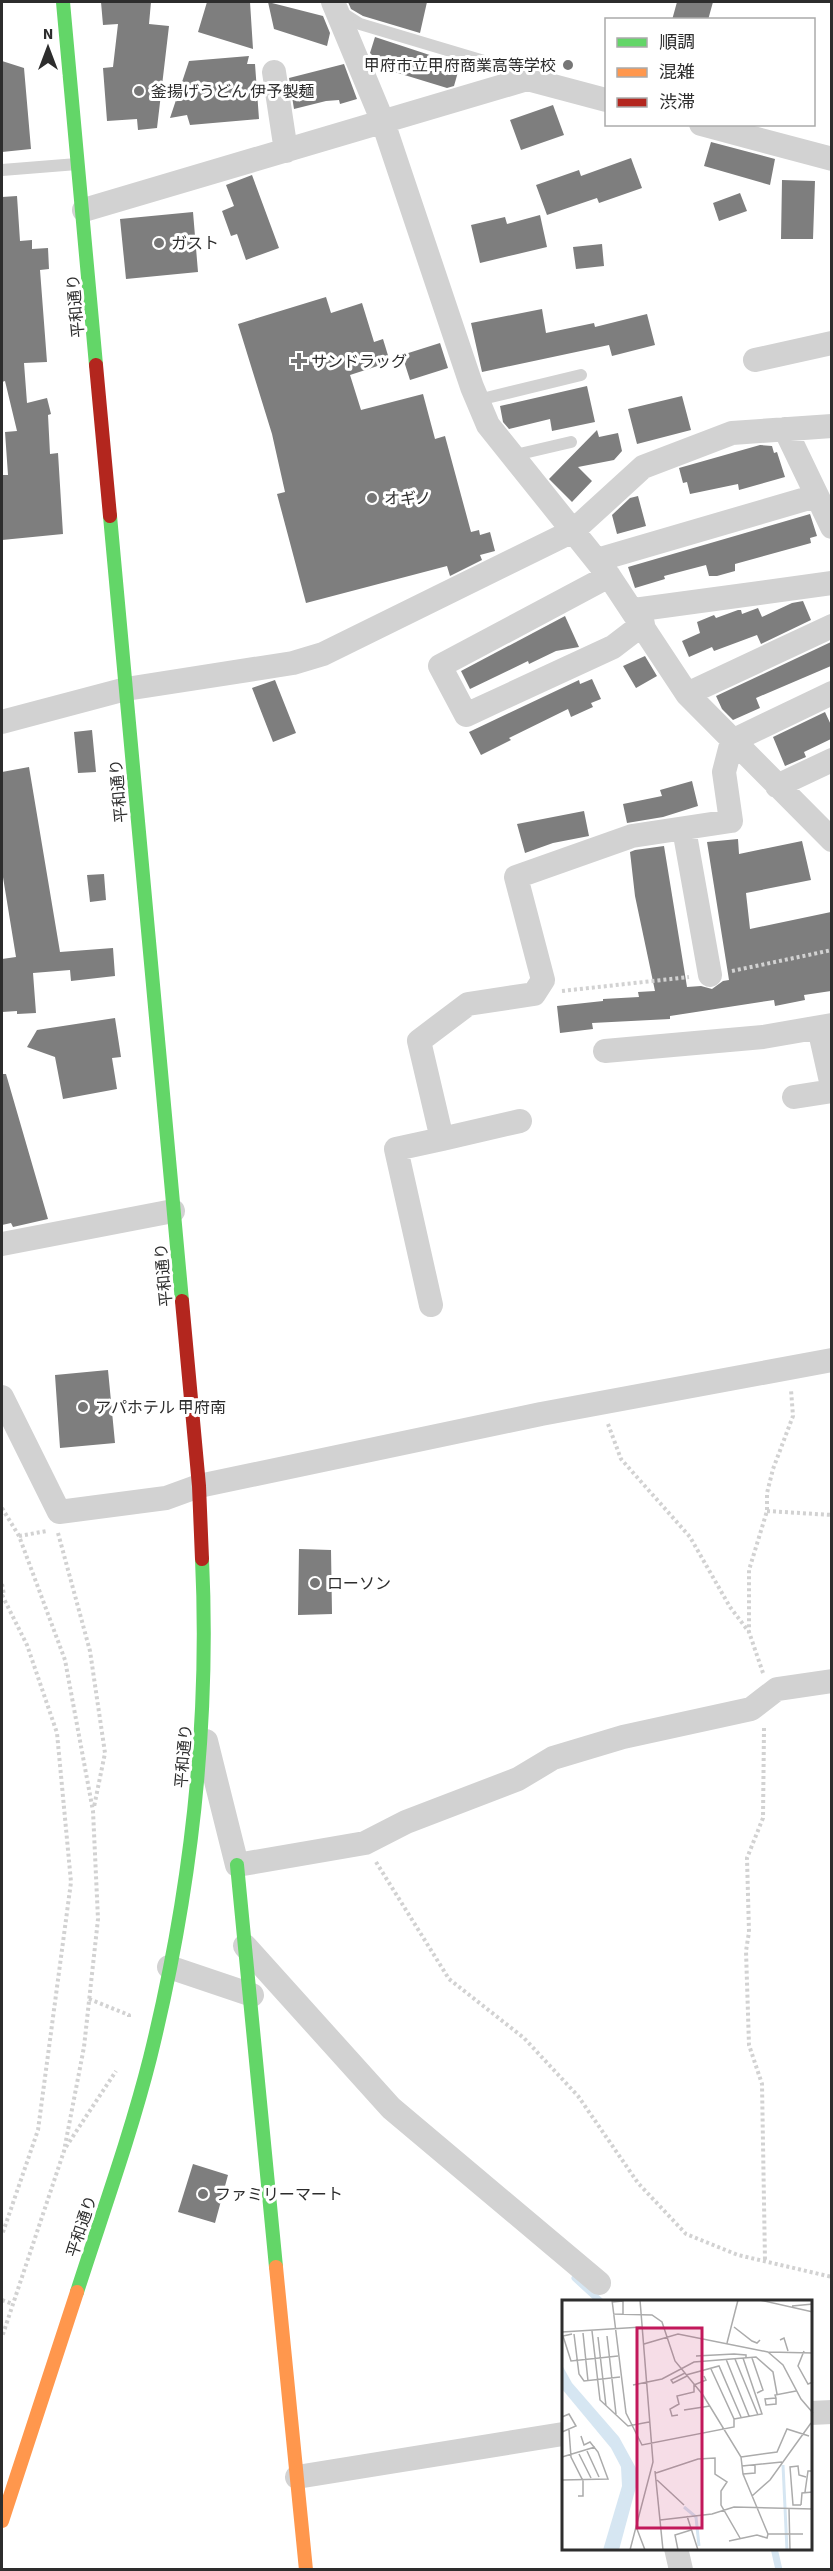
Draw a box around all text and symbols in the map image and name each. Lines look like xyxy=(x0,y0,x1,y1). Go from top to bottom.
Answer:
north arrow xyxy=(18,18,78,78)
legend xyxy=(605,18,815,126)
text: N xyxy=(43,23,53,45)
text: 順調 xyxy=(659,30,695,55)
place label: 甲府市立甲府商業高等学校 xyxy=(364,55,556,77)
marker: 甲府市立甲府商業高等学校 xyxy=(561,58,575,72)
text: 混雑 xyxy=(659,60,695,85)
place label: 釜揚げうどん 伊予製麺 xyxy=(151,81,314,103)
marker: 釜揚げうどん 伊予製麺 xyxy=(132,84,146,98)
text: 渋滞 xyxy=(659,90,695,115)
place label: ガスト xyxy=(171,233,219,255)
marker: ガスト xyxy=(152,236,166,250)
street label: 平和通り xyxy=(62,273,90,339)
place label: サンドラッグ xyxy=(311,351,407,373)
marker: サンドラッグ xyxy=(292,354,306,368)
place label: オギノ xyxy=(384,488,431,510)
marker: オギノ xyxy=(365,491,379,505)
street label: 平和通り xyxy=(105,758,133,824)
street label: 平和通り xyxy=(150,1242,178,1308)
place label: アパホテル 甲府南 xyxy=(95,1397,226,1419)
marker: アパホテル 甲府南 xyxy=(76,1400,90,1414)
place label: ローソン xyxy=(327,1573,391,1595)
marker: ローソン xyxy=(308,1576,322,1590)
street label: 平和通り xyxy=(170,1723,198,1789)
place label: ファミリーマート xyxy=(215,2184,343,2206)
marker: ファミリーマート xyxy=(196,2187,210,2201)
street label: 平和通り xyxy=(62,2192,102,2260)
inset map xyxy=(562,2300,812,2550)

